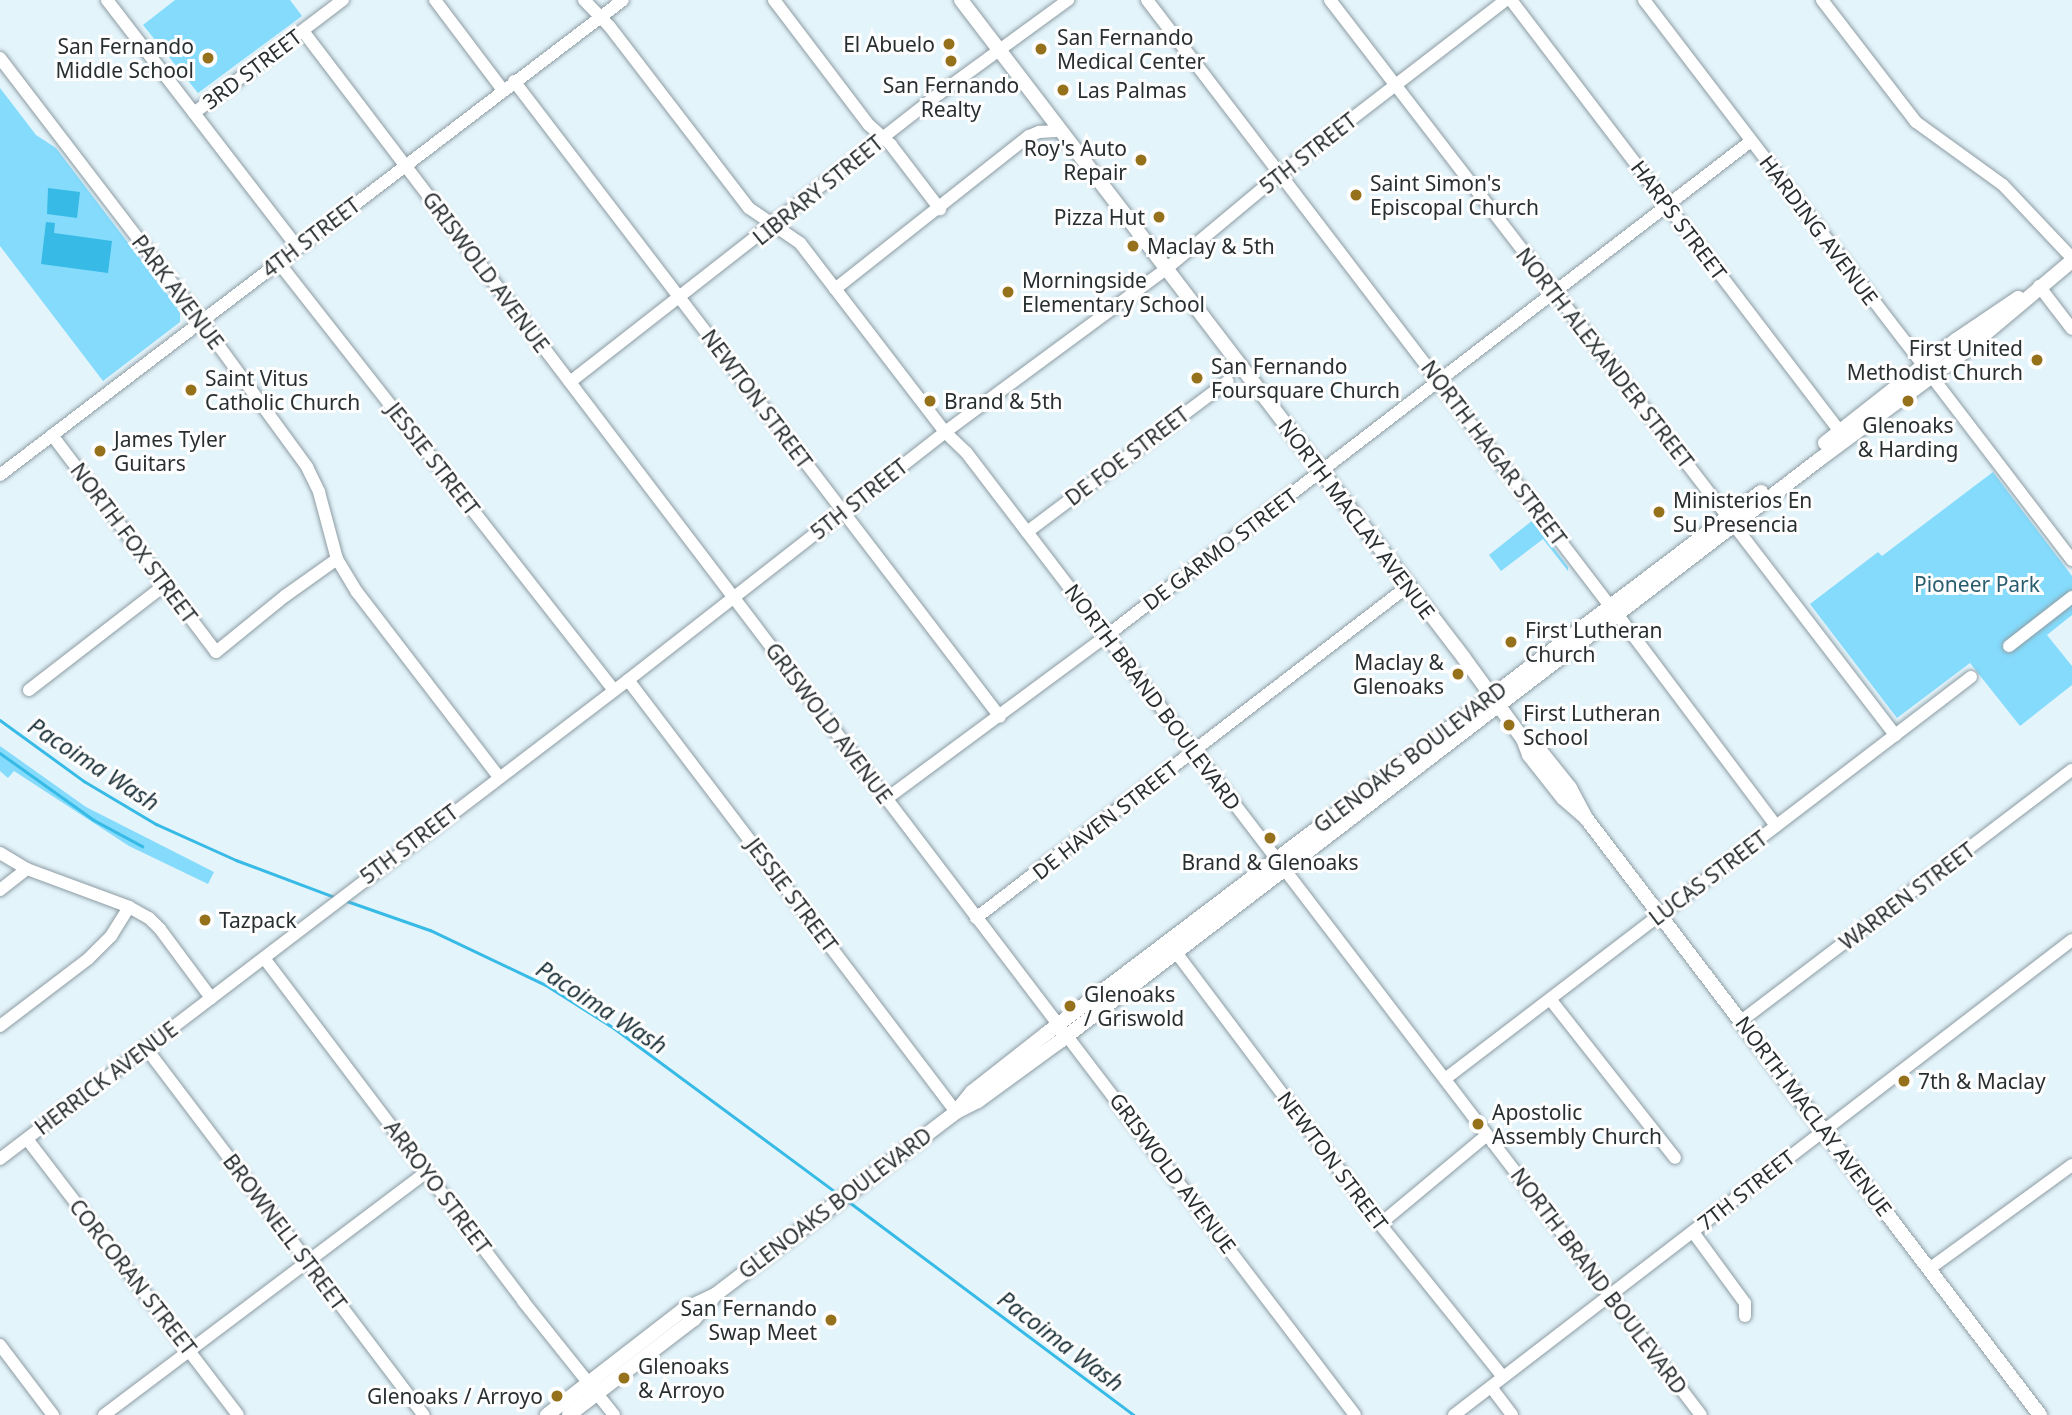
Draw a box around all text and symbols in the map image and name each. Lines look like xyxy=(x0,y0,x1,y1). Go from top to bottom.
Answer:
street label: 3RD STREET xyxy=(198,24,306,114)
place label: San Fernando Medical Center xyxy=(1057,24,1205,74)
place label: El Abuelo xyxy=(843,31,935,57)
place label: San Fernando Middle School xyxy=(56,33,194,83)
marker: El Abuelo xyxy=(941,36,957,52)
marker: San Fernando Medical Center xyxy=(1031,39,1051,59)
marker: San Fernando Middle School xyxy=(200,50,216,66)
marker: San Fernando Realty xyxy=(943,53,959,69)
place label: San Fernando Realty xyxy=(883,72,1019,122)
place label: Las Palmas xyxy=(1077,77,1187,103)
marker: Las Palmas xyxy=(1055,82,1071,98)
street label: 5TH STREET xyxy=(1255,107,1361,199)
street label: LIBRARY STREET xyxy=(748,130,888,250)
place label: Roy's Auto Repair xyxy=(1024,135,1127,185)
street label: HARDING AVENUE xyxy=(1754,150,1884,310)
marker: Roy's Auto Repair xyxy=(1133,152,1149,168)
street label: HARPS STREET xyxy=(1626,155,1732,285)
place label: Saint Simon's Episcopal Church xyxy=(1370,170,1539,220)
street label: GRISWOLD AVENUE xyxy=(417,187,555,357)
marker: Saint Simon's Episcopal Church xyxy=(1348,187,1364,203)
street label: 4TH STREET xyxy=(257,192,365,282)
place label: Pizza Hut xyxy=(1054,204,1145,230)
marker: Pizza Hut xyxy=(1151,209,1167,225)
street label: PARK AVENUE xyxy=(127,230,229,354)
place label: Maclay & 5th xyxy=(1147,233,1275,259)
marker: Maclay & 5th xyxy=(1125,238,1141,254)
street label: NORTH ALEXANDER STREET xyxy=(1511,243,1699,473)
place label: Morningside Elementary School xyxy=(1022,267,1205,317)
marker: Morningside Elementary School xyxy=(1000,284,1016,300)
street label: NEWTON STREET xyxy=(697,325,817,473)
place label: First United Methodist Church xyxy=(1847,335,2023,385)
marker: First United Methodist Church xyxy=(2029,352,2045,368)
place label: San Fernando Foursquare Church xyxy=(1211,353,1400,403)
street label: NORTH HAGAR STREET xyxy=(1416,355,1572,551)
place label: Saint Vitus Catholic Church xyxy=(205,365,360,415)
marker: San Fernando Foursquare Church xyxy=(1189,370,1205,386)
marker: Saint Vitus Catholic Church xyxy=(183,382,199,398)
place label: Brand & 5th xyxy=(944,388,1062,414)
marker: Brand & 5th xyxy=(922,393,938,409)
marker: Glenoaks & Harding xyxy=(1900,393,1916,409)
street label: JESSIE STREET xyxy=(381,398,485,520)
street label: DE FOE STREET xyxy=(1060,401,1194,511)
place label: Glenoaks & Harding xyxy=(1858,412,1958,462)
street label: NORTH MACLAY AVENUE xyxy=(1274,414,1440,624)
place label: James Tyler Guitars xyxy=(114,426,226,476)
marker: James Tyler Guitars xyxy=(92,443,108,459)
street label: 5TH STREET xyxy=(806,453,912,545)
street label: NORTH FOX STREET xyxy=(66,458,202,628)
street label: DE GARMO STREET xyxy=(1138,483,1302,615)
place label: Ministerios En Su Presencia xyxy=(1673,487,1812,537)
marker: Ministerios En Su Presencia xyxy=(1651,504,1667,520)
park label: Pioneer Park xyxy=(1914,571,2040,597)
street label: NORTH BRAND BOULEVARD xyxy=(1060,579,1246,815)
place label: First Lutheran Church xyxy=(1525,617,1662,667)
marker: First Lutheran Church xyxy=(1503,634,1519,650)
street label: GRISWOLD AVENUE xyxy=(760,638,898,808)
place label: Maclay & Glenoaks xyxy=(1353,649,1444,699)
marker: Maclay & Glenoaks xyxy=(1450,666,1466,682)
street label: GLENOAKS BOULEVARD xyxy=(1309,676,1511,838)
place label: First Lutheran School xyxy=(1523,700,1660,750)
water label: Pacoima Wash xyxy=(24,712,164,816)
marker: First Lutheran School xyxy=(1501,717,1517,733)
street label: DE HAVEN STREET xyxy=(1027,755,1183,885)
street label: 5TH STREET xyxy=(355,799,463,889)
street label: LUCAS STREET xyxy=(1644,825,1772,931)
marker: Brand & Glenoaks xyxy=(1262,830,1278,846)
street label: JESSIE STREET xyxy=(741,833,843,957)
street label: WARREN STREET xyxy=(1834,837,1980,955)
place label: Brand & Glenoaks xyxy=(1181,849,1359,875)
place label: Tazpack xyxy=(219,907,297,933)
marker: Tazpack xyxy=(197,912,213,928)
water label: Pacoima Wash xyxy=(532,955,672,1059)
place label: Glenoaks / Griswold xyxy=(1084,981,1184,1031)
marker: Glenoaks / Griswold xyxy=(1062,998,1078,1014)
street label: NORTH MACLAY AVENUE xyxy=(1731,1011,1897,1221)
street label: HERRICK AVENUE xyxy=(30,1016,182,1140)
place label: 7th & Maclay xyxy=(1918,1068,2046,1094)
marker: 7th & Maclay xyxy=(1896,1073,1912,1089)
street label: NEWTON STREET xyxy=(1273,1087,1393,1235)
street label: GRISWOLD AVENUE xyxy=(1104,1088,1242,1258)
place label: Apostolic Assembly Church xyxy=(1492,1099,1662,1149)
street label: ARROYO STREET xyxy=(380,1115,496,1259)
marker: Apostolic Assembly Church xyxy=(1470,1116,1486,1132)
street label: GLENOAKS BOULEVARD xyxy=(734,1122,936,1284)
street label: 7TH STREET xyxy=(1693,1144,1799,1236)
street label: BROWNELL STREET xyxy=(218,1149,352,1315)
street label: NORTH BRAND BOULEVARD xyxy=(1506,1163,1692,1399)
street label: CORCORAN STREET xyxy=(64,1194,202,1360)
water label: Pacoima Wash xyxy=(993,1285,1129,1397)
place label: San Fernando Swap Meet xyxy=(680,1295,817,1345)
marker: San Fernando Swap Meet xyxy=(823,1312,839,1328)
place label: Glenoaks & Arroyo xyxy=(638,1353,729,1403)
marker: Glenoaks & Arroyo xyxy=(616,1370,632,1386)
place label: Glenoaks / Arroyo xyxy=(367,1383,543,1409)
marker: Glenoaks / Arroyo xyxy=(549,1388,565,1404)

